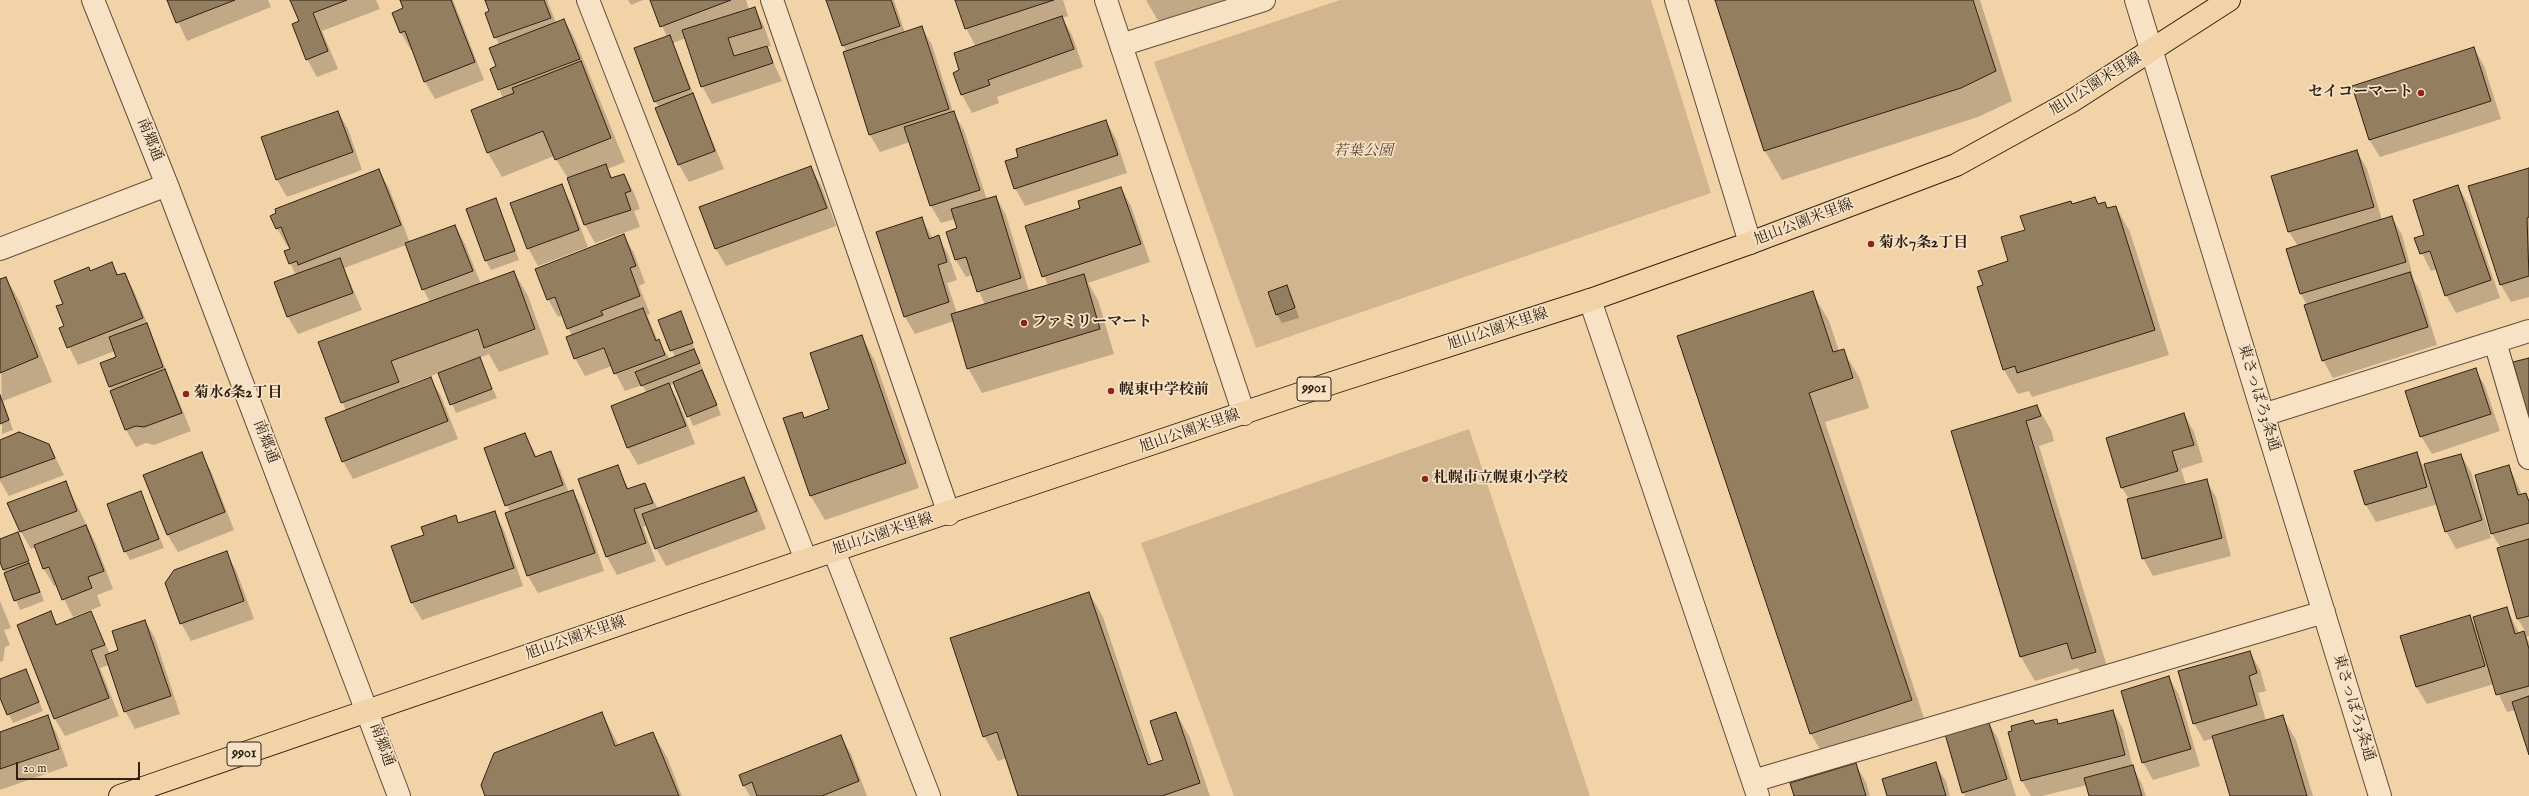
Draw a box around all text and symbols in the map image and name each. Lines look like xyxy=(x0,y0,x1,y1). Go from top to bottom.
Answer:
street label: 旭山公園米里線 xyxy=(2047,50,2145,120)
place label: セイコーマート xyxy=(2308,84,2413,102)
marker: セイコーマート xyxy=(2416,88,2426,98)
street label: 南郷通 xyxy=(132,116,166,164)
park label: 若葉公園 xyxy=(1333,143,1393,161)
street label: 旭山公園米里線 xyxy=(1752,196,1856,250)
place label: 菊水7条2丁目 xyxy=(1879,235,1968,253)
marker: 菊水7条2丁目 xyxy=(1866,239,1876,249)
street label: 旭山公園米里線 xyxy=(1445,305,1551,355)
place label: ファミリーマート xyxy=(1032,314,1152,332)
marker: ファミリーマート xyxy=(1019,318,1029,328)
street label: 東さっぽろ3条通 xyxy=(2233,342,2283,454)
road number: 9901 xyxy=(1297,377,1331,401)
place label: 幌東中学校前 xyxy=(1119,382,1209,400)
place label: 菊水6条2丁目 xyxy=(194,385,282,403)
marker: 幌東中学校前 xyxy=(1106,386,1116,396)
marker: 菊水6条2丁目 xyxy=(181,389,191,399)
street label: 旭山公園米里線 xyxy=(1137,406,1243,458)
street label: 南郷通 xyxy=(249,418,281,466)
place label: 札幌市立幌東小学校 xyxy=(1433,470,1568,488)
marker: 札幌市立幌東小学校 xyxy=(1420,474,1430,484)
street label: 旭山公園米里線 xyxy=(830,510,936,560)
street label: 旭山公園米里線 xyxy=(523,613,629,665)
street label: 東さっぽろ3条通 xyxy=(2328,652,2378,764)
street label: 南郷通 xyxy=(365,721,397,769)
road number: 9901 xyxy=(227,742,261,766)
scale bar xyxy=(18,754,142,780)
text: 20 m xyxy=(23,761,46,776)

